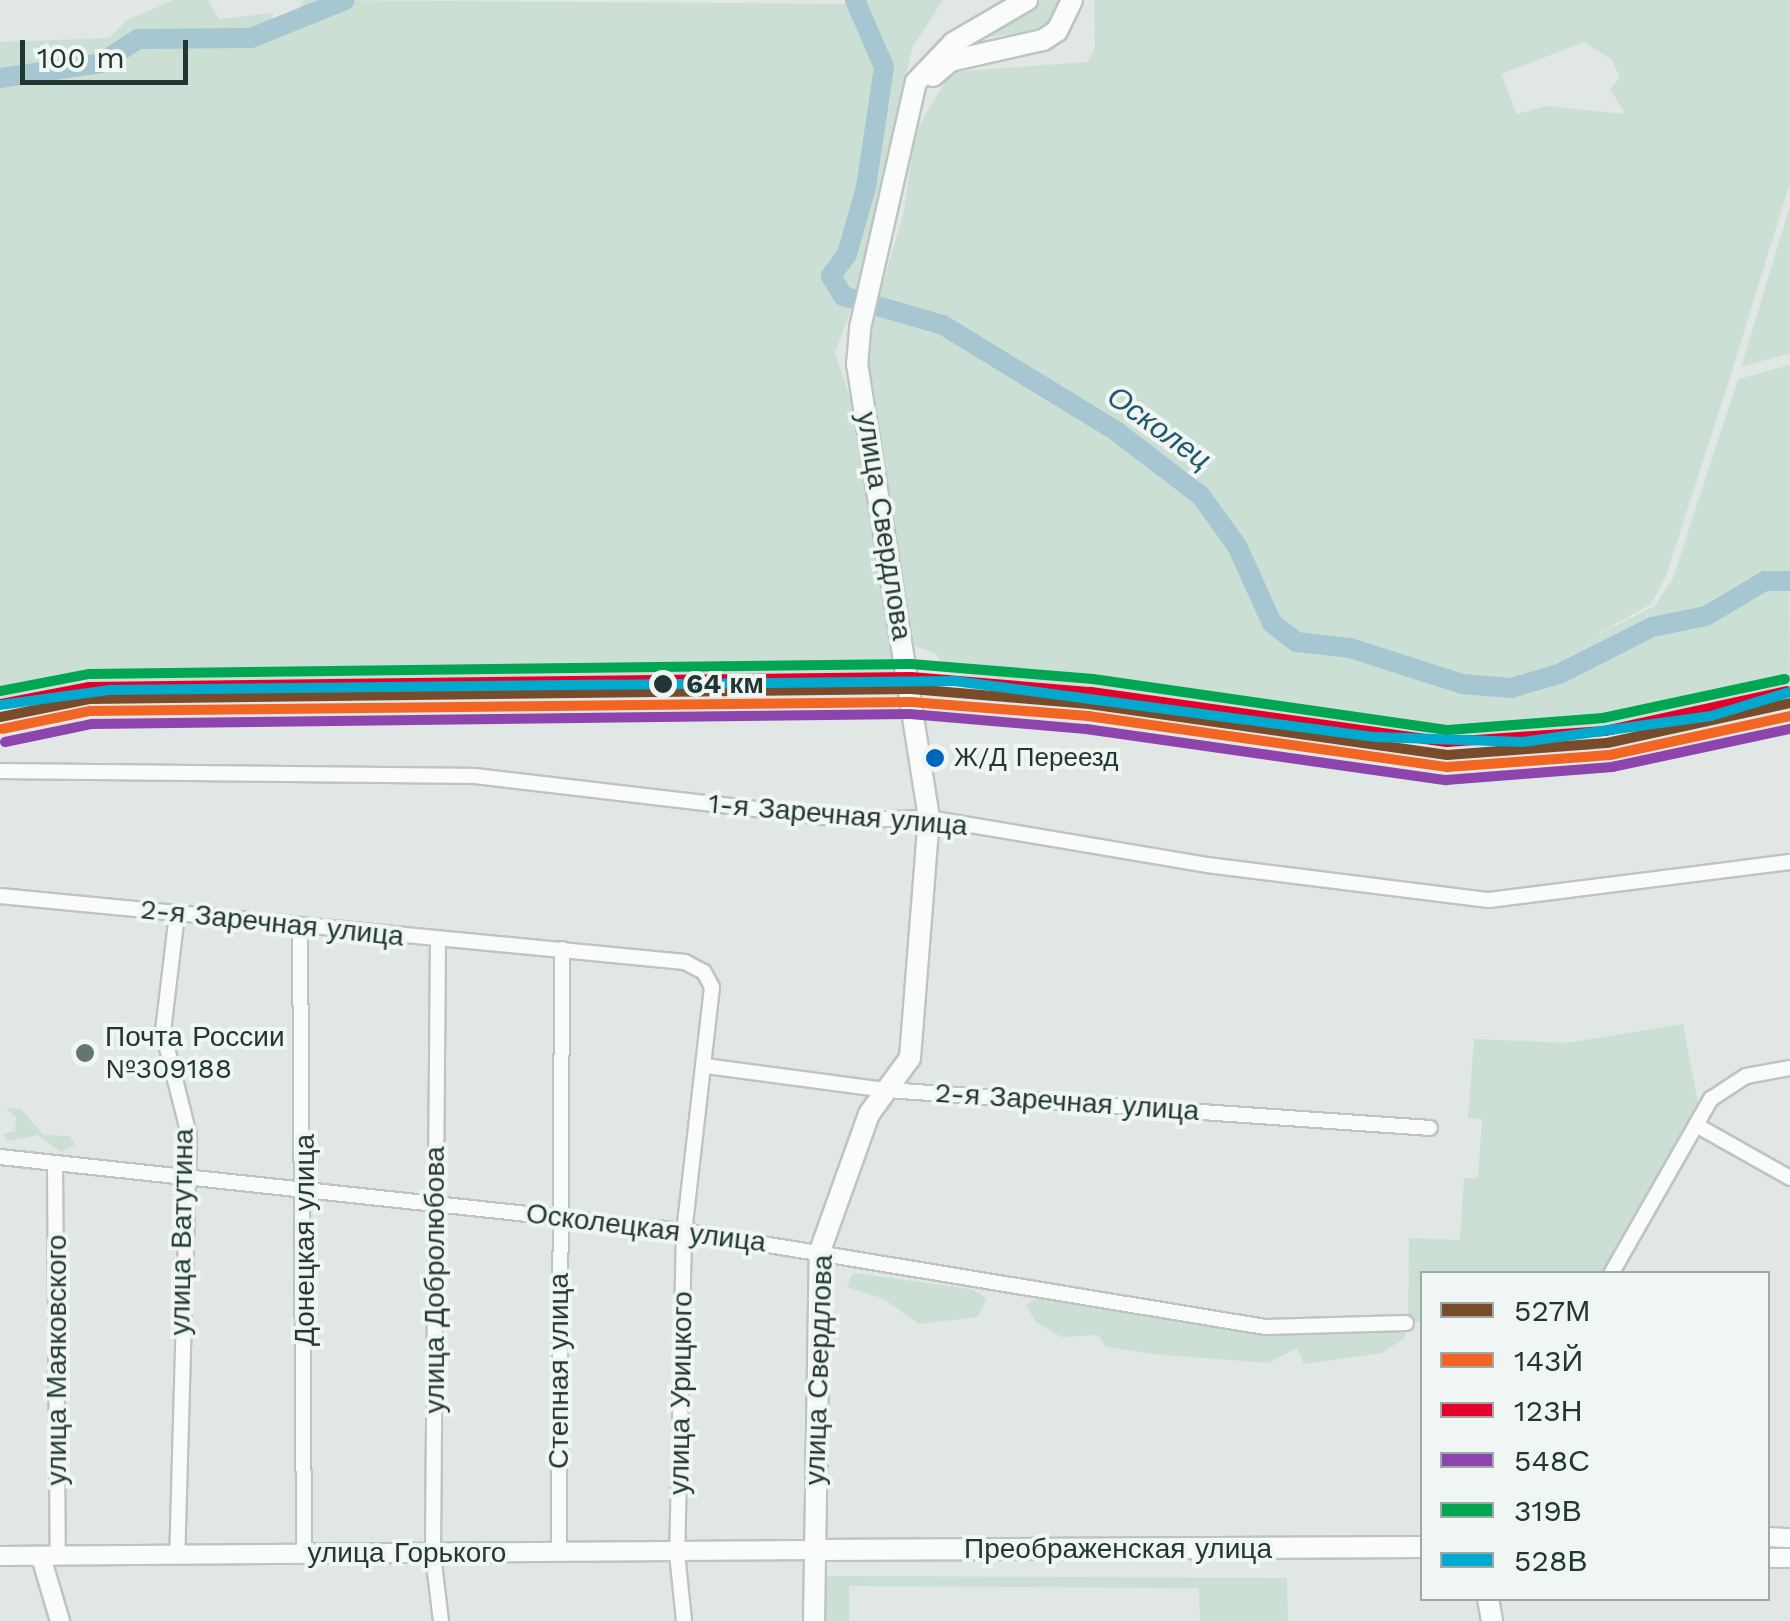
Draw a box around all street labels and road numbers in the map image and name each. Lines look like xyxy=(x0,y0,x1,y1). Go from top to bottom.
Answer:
street label: улица Свердлова xyxy=(849,410,919,642)
street label: 1-я Заречная улица xyxy=(707,787,969,843)
street label: 2-я Заречная улица xyxy=(139,892,405,954)
street label: 2-я Заречная улица xyxy=(934,1076,1200,1128)
street label: улица Ватутина xyxy=(163,1128,201,1336)
street label: Донецкая улица xyxy=(288,1134,322,1346)
street label: улица Добролюбова xyxy=(418,1146,452,1414)
street label: Осколецкая улица xyxy=(524,1197,768,1259)
street label: улица Маяковского xyxy=(40,1235,74,1485)
street label: улица Свердлова xyxy=(798,1254,840,1486)
street label: Степная улица xyxy=(542,1273,576,1469)
street label: улица Урицкого xyxy=(662,1291,700,1495)
street label: Преображенская улица xyxy=(964,1532,1272,1566)
street label: улица Горького xyxy=(308,1536,506,1570)

